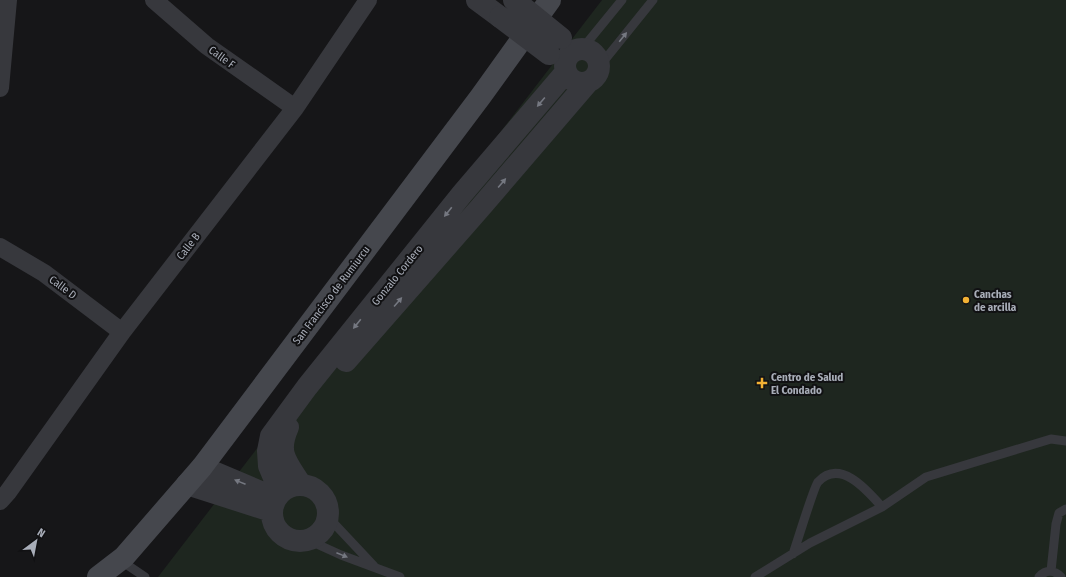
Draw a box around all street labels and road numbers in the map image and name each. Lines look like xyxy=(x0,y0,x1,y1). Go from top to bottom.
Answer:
street label: Calle F xyxy=(206,44,238,71)
street label: Calle B xyxy=(174,230,203,262)
street label: Gonzalo Cordero xyxy=(369,242,426,308)
street label: San Francisco de Rumiurcu xyxy=(290,243,373,347)
street label: Calle D xyxy=(46,273,79,302)

